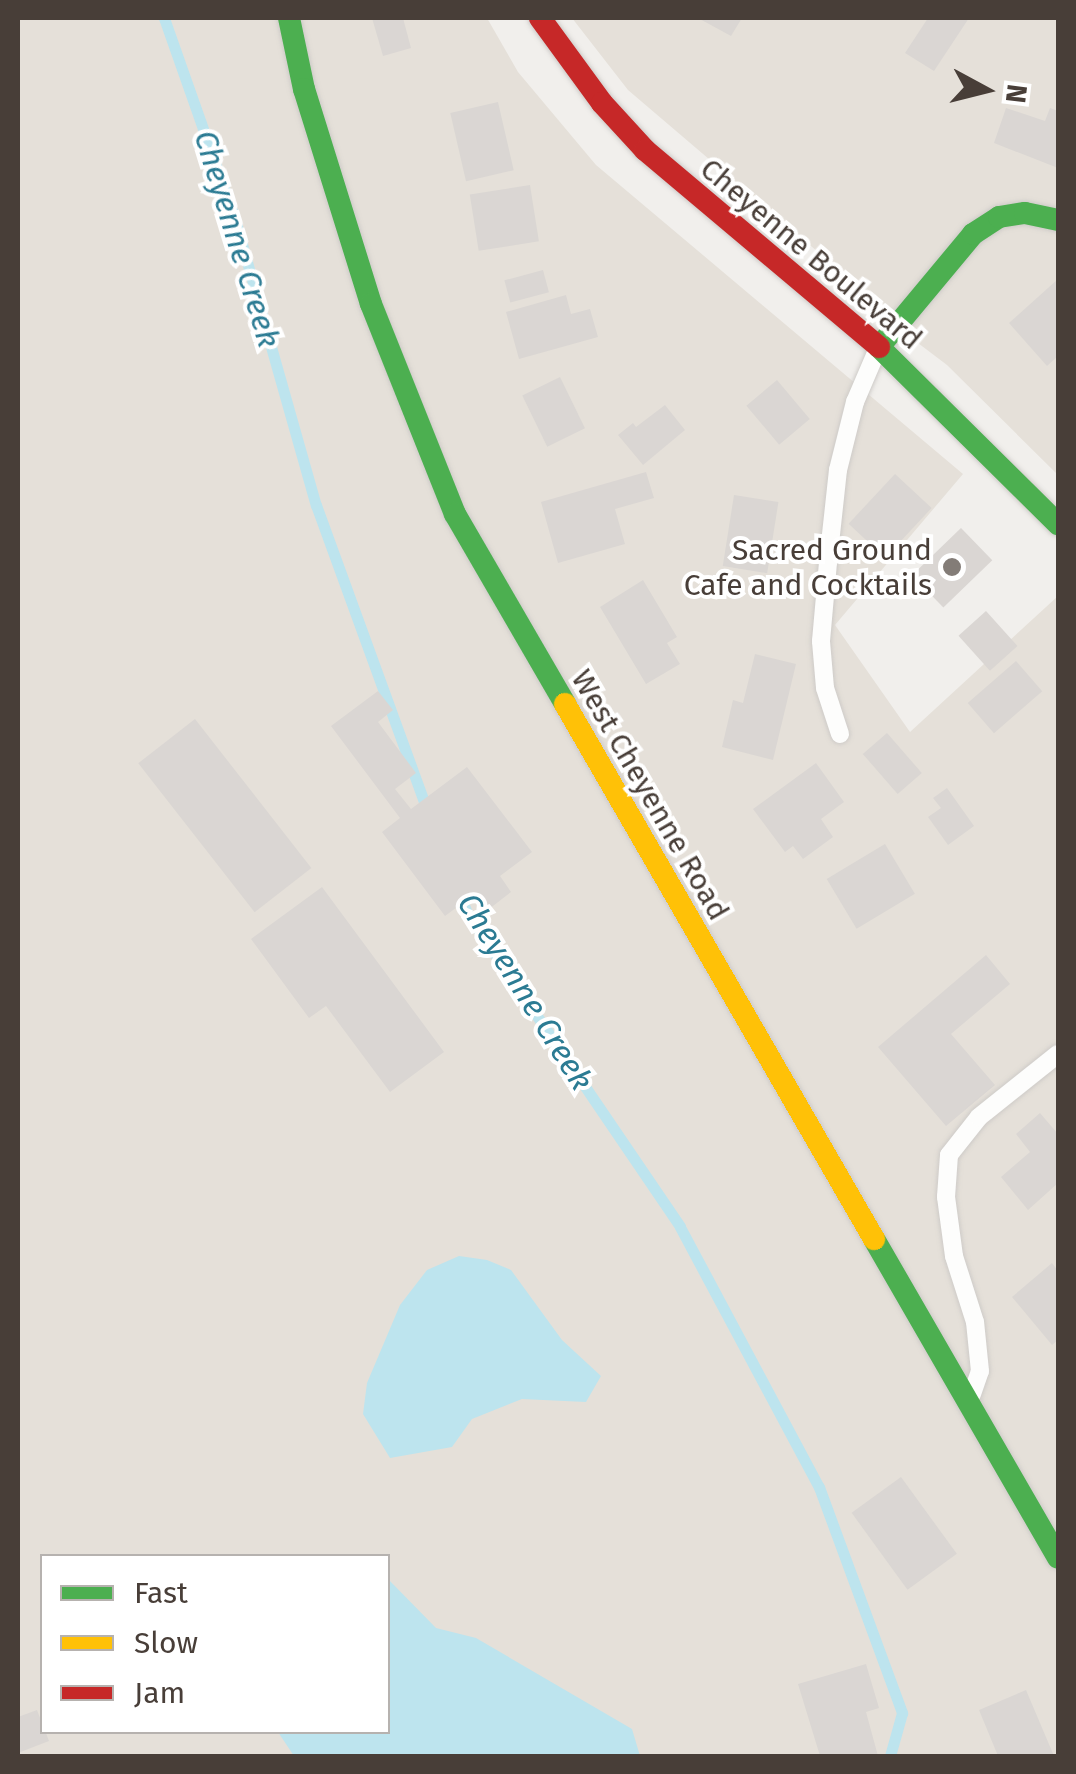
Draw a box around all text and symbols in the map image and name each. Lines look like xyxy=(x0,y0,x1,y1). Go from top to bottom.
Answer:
north arrow xyxy=(936,40,1036,140)
text: N xyxy=(999,82,1034,105)
water label: Cheyenne Creek xyxy=(186,126,288,352)
street label: Cheyenne Boulevard xyxy=(693,151,929,357)
place label: Sacred Ground Cafe and Cocktails xyxy=(684,532,932,602)
marker: Sacred Ground Cafe and Cocktails xyxy=(941,556,963,578)
street label: West Cheyenne Road xyxy=(564,663,736,927)
water label: Cheyenne Creek xyxy=(449,886,601,1098)
legend xyxy=(40,1554,390,1734)
text: Fast xyxy=(134,1575,188,1611)
text: Slow xyxy=(134,1625,198,1661)
text: Jam xyxy=(134,1675,185,1711)

